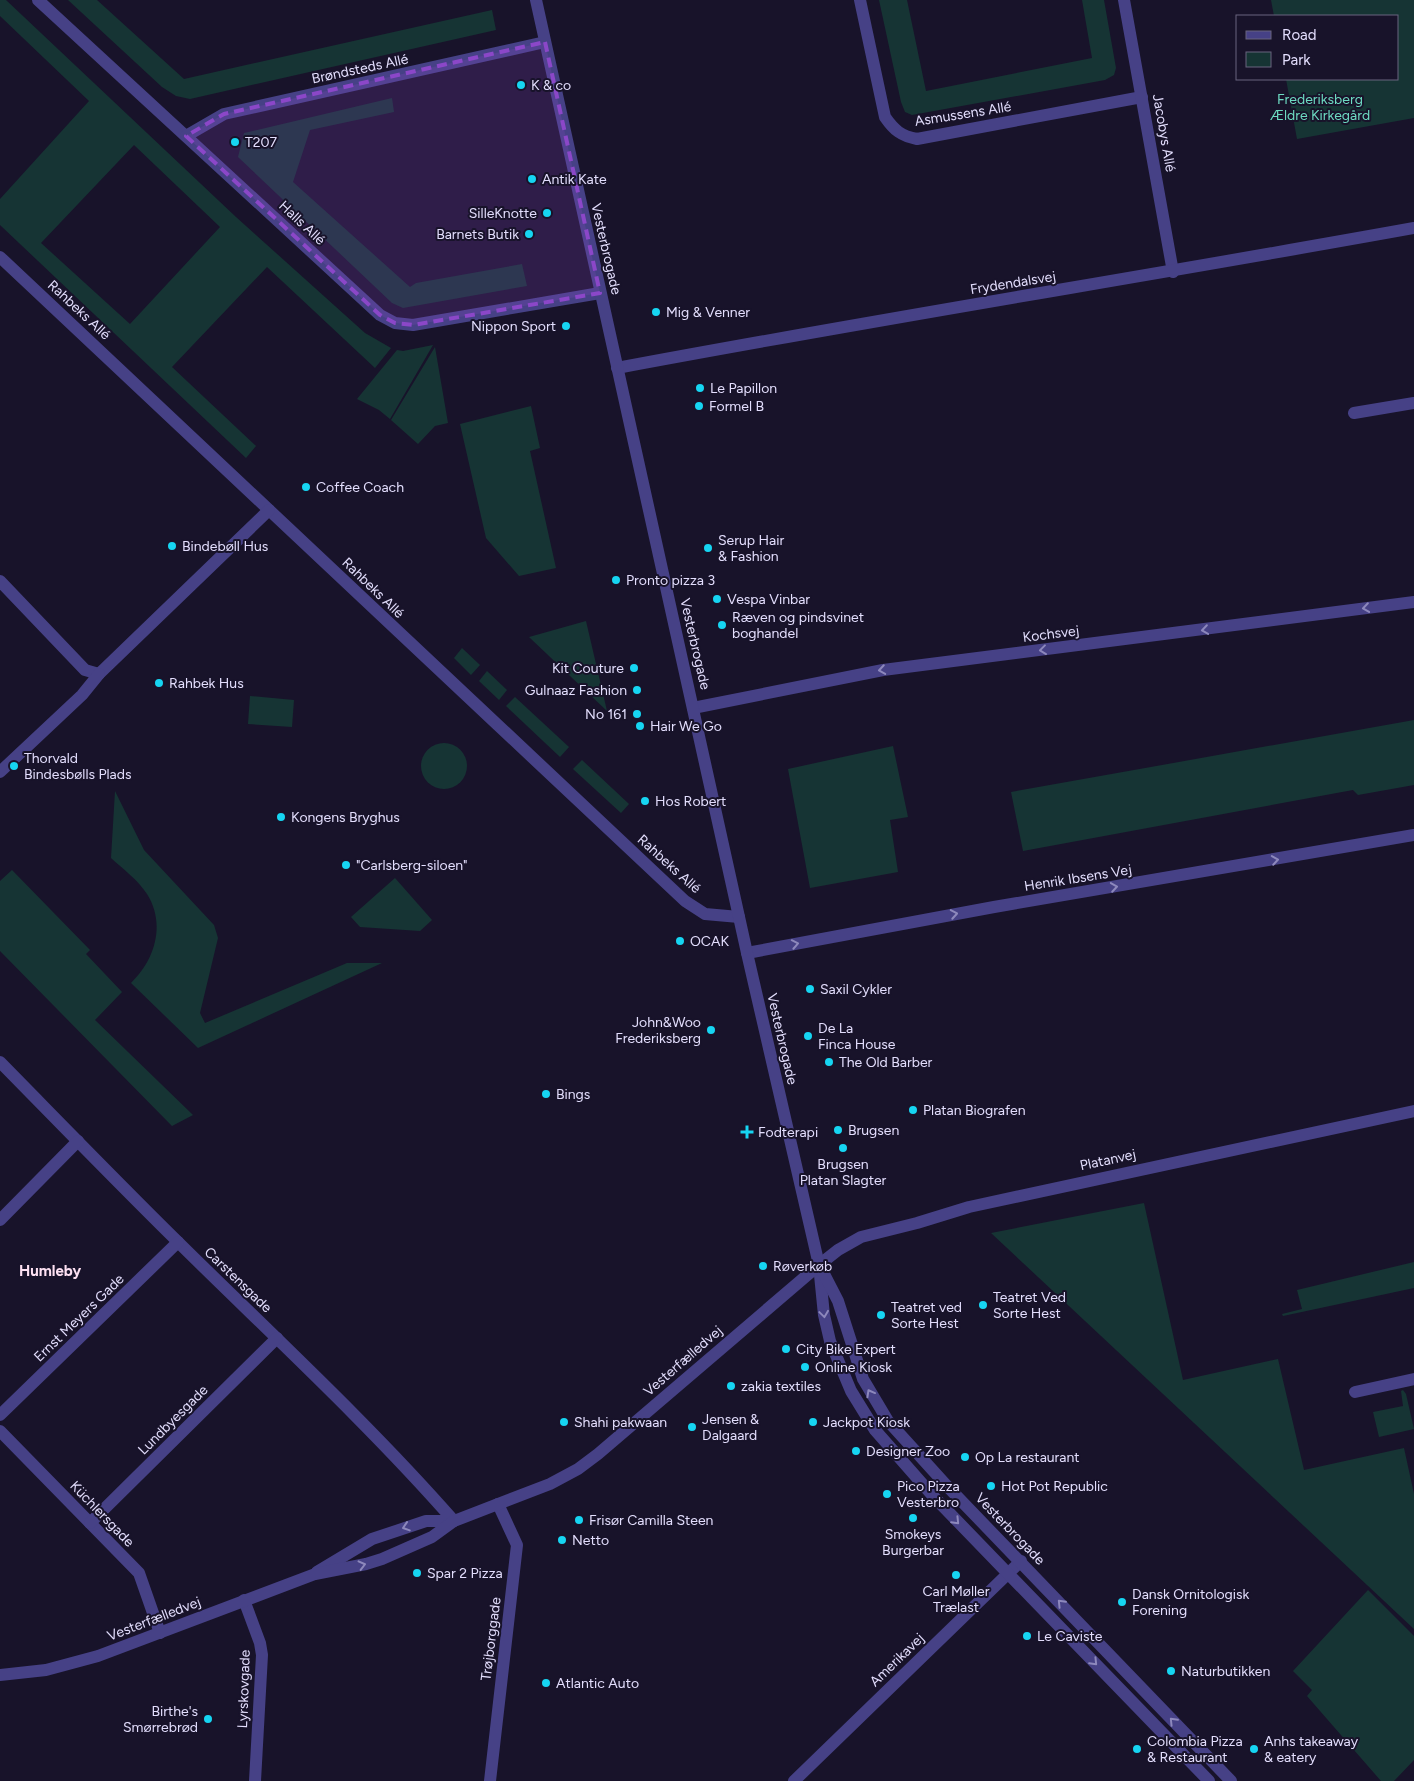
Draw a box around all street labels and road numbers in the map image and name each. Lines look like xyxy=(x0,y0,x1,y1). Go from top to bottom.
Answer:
street label: Brøndsteds Allé xyxy=(310,50,410,88)
street label: Jacobys Allé xyxy=(1149,93,1179,174)
street label: Asmussens Allé xyxy=(914,98,1013,130)
street label: Halls Allé xyxy=(275,197,329,249)
street label: Vesterbrogade xyxy=(587,202,625,297)
street label: Frydendalsvej xyxy=(969,268,1057,298)
street label: Rahbeks Allé xyxy=(44,277,114,344)
street label: Rahbeks Allé xyxy=(338,554,408,622)
street label: Vesterbrogade xyxy=(676,597,714,692)
street label: Kochsvej xyxy=(1022,622,1080,646)
street label: Rahbeks Allé xyxy=(634,831,705,897)
street label: Henrik Ibsens Vej xyxy=(1023,861,1133,895)
street label: Vesterbrogade xyxy=(763,992,801,1087)
street label: Platanvej xyxy=(1078,1146,1138,1174)
street label: Carstensgade xyxy=(201,1244,275,1317)
street label: Ernst Meyers Gade xyxy=(30,1270,128,1365)
street label: Vesterfælledvej xyxy=(640,1322,726,1400)
street label: Lundbyesgade xyxy=(135,1381,212,1458)
street label: Küchlersgade xyxy=(66,1478,138,1551)
street label: Vesterbrogade xyxy=(972,1490,1049,1569)
street label: Vesterfælledvej xyxy=(105,1593,203,1645)
street label: Trøjborggade xyxy=(477,1596,505,1682)
street label: Amerikavej xyxy=(866,1630,928,1690)
street label: Lyrskovgade xyxy=(234,1649,254,1729)

